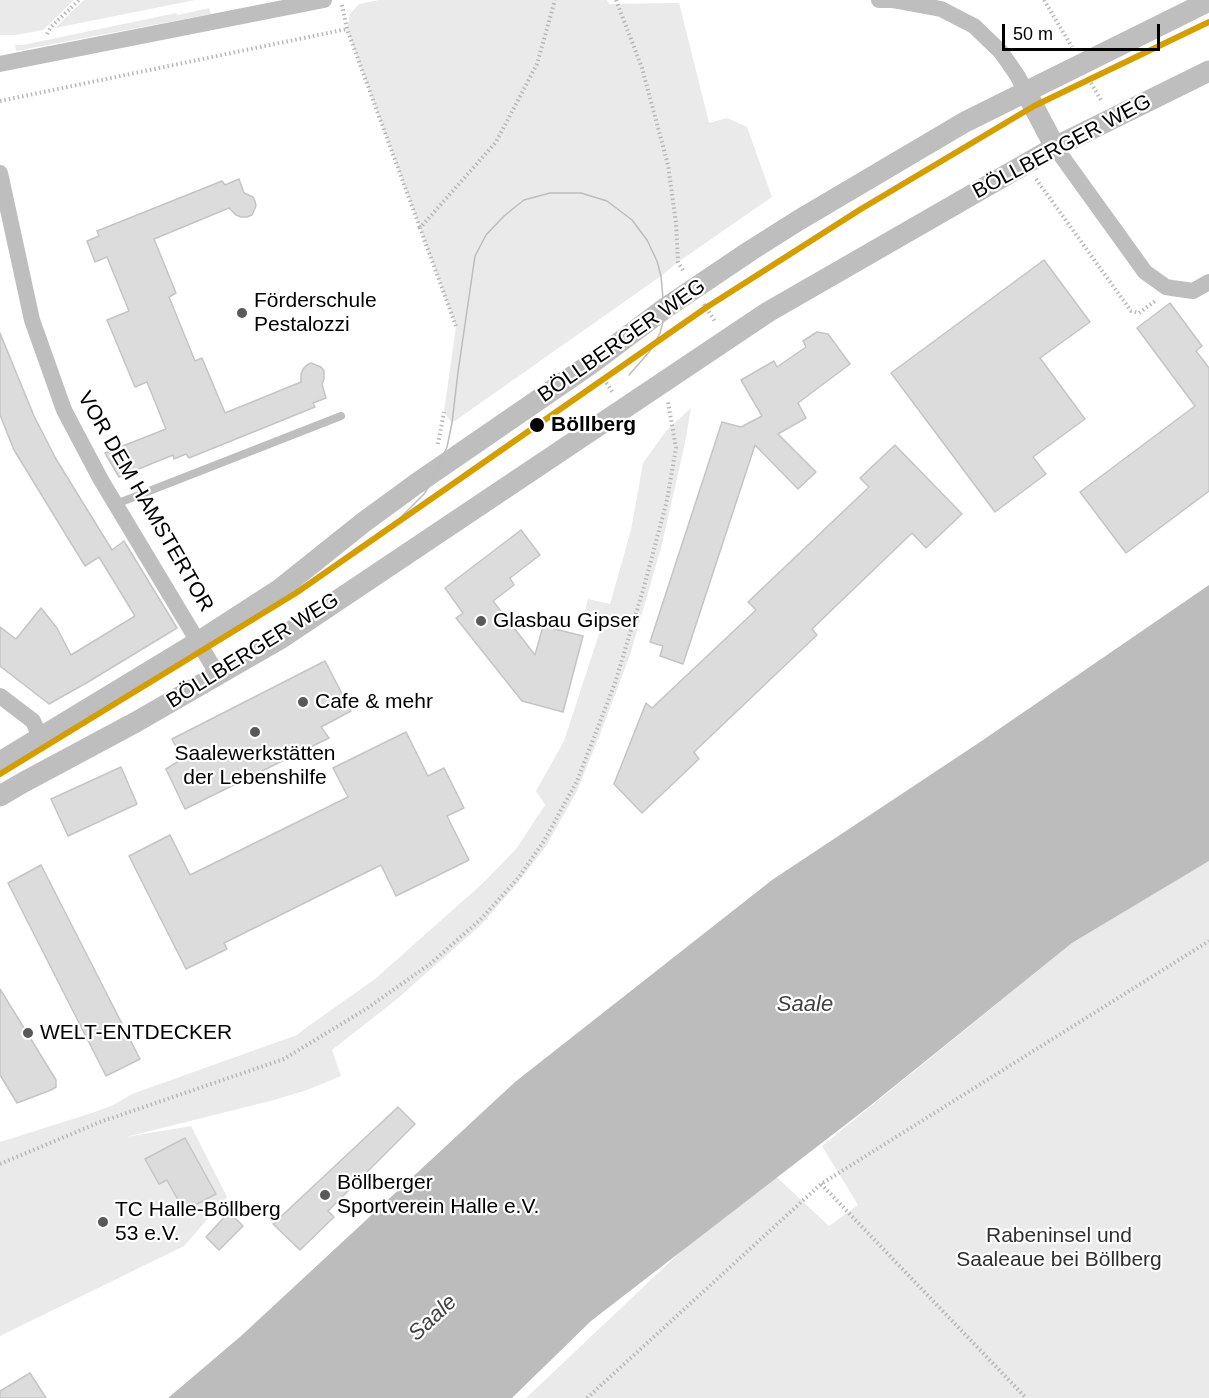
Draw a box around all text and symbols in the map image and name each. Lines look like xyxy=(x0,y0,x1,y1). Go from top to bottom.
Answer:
scale bar xyxy=(1005,12,1162,50)
text: 50 m xyxy=(1013,24,1053,44)
street label: BÖLLBERGER WEG xyxy=(969,89,1155,205)
street label: BÖLLBERGER WEG xyxy=(534,274,710,408)
place label: Förderschule Pestalozzi xyxy=(254,288,377,338)
marker: Förderschule Pestalozzi xyxy=(235,306,249,320)
street label: VOR DEM HAMSTERTOR xyxy=(72,387,218,617)
place label: Böllberg xyxy=(551,412,636,438)
marker: Böllberg xyxy=(528,416,546,434)
street label: BÖLLBERGER WEG xyxy=(162,588,344,714)
place label: Glasbau Gipser xyxy=(493,608,639,634)
marker: Glasbau Gipser xyxy=(474,614,488,628)
place label: Cafe & mehr xyxy=(315,689,433,715)
marker: Cafe & mehr xyxy=(296,695,310,709)
marker: Saalewerkstätten der Lebenshilfe xyxy=(248,725,262,739)
place label: Saalewerkstätten der Lebenshilfe xyxy=(174,741,336,791)
water label: Saale xyxy=(777,992,833,1018)
place label: WELT-ENTDECKER xyxy=(40,1020,232,1046)
marker: WELT-ENTDECKER xyxy=(21,1026,35,1040)
place label: Böllberger Sportverein Halle e.V. xyxy=(337,1170,539,1220)
marker: Böllberger Sportverein Halle e.V. xyxy=(318,1188,332,1202)
place label: TC Halle-Böllberg 53 e.V. xyxy=(115,1197,281,1247)
marker: TC Halle-Böllberg 53 e.V. xyxy=(96,1215,110,1229)
park label: Rabeninsel und Saaleaue bei Böllberg xyxy=(956,1223,1162,1273)
water label: Saale xyxy=(403,1289,463,1347)

